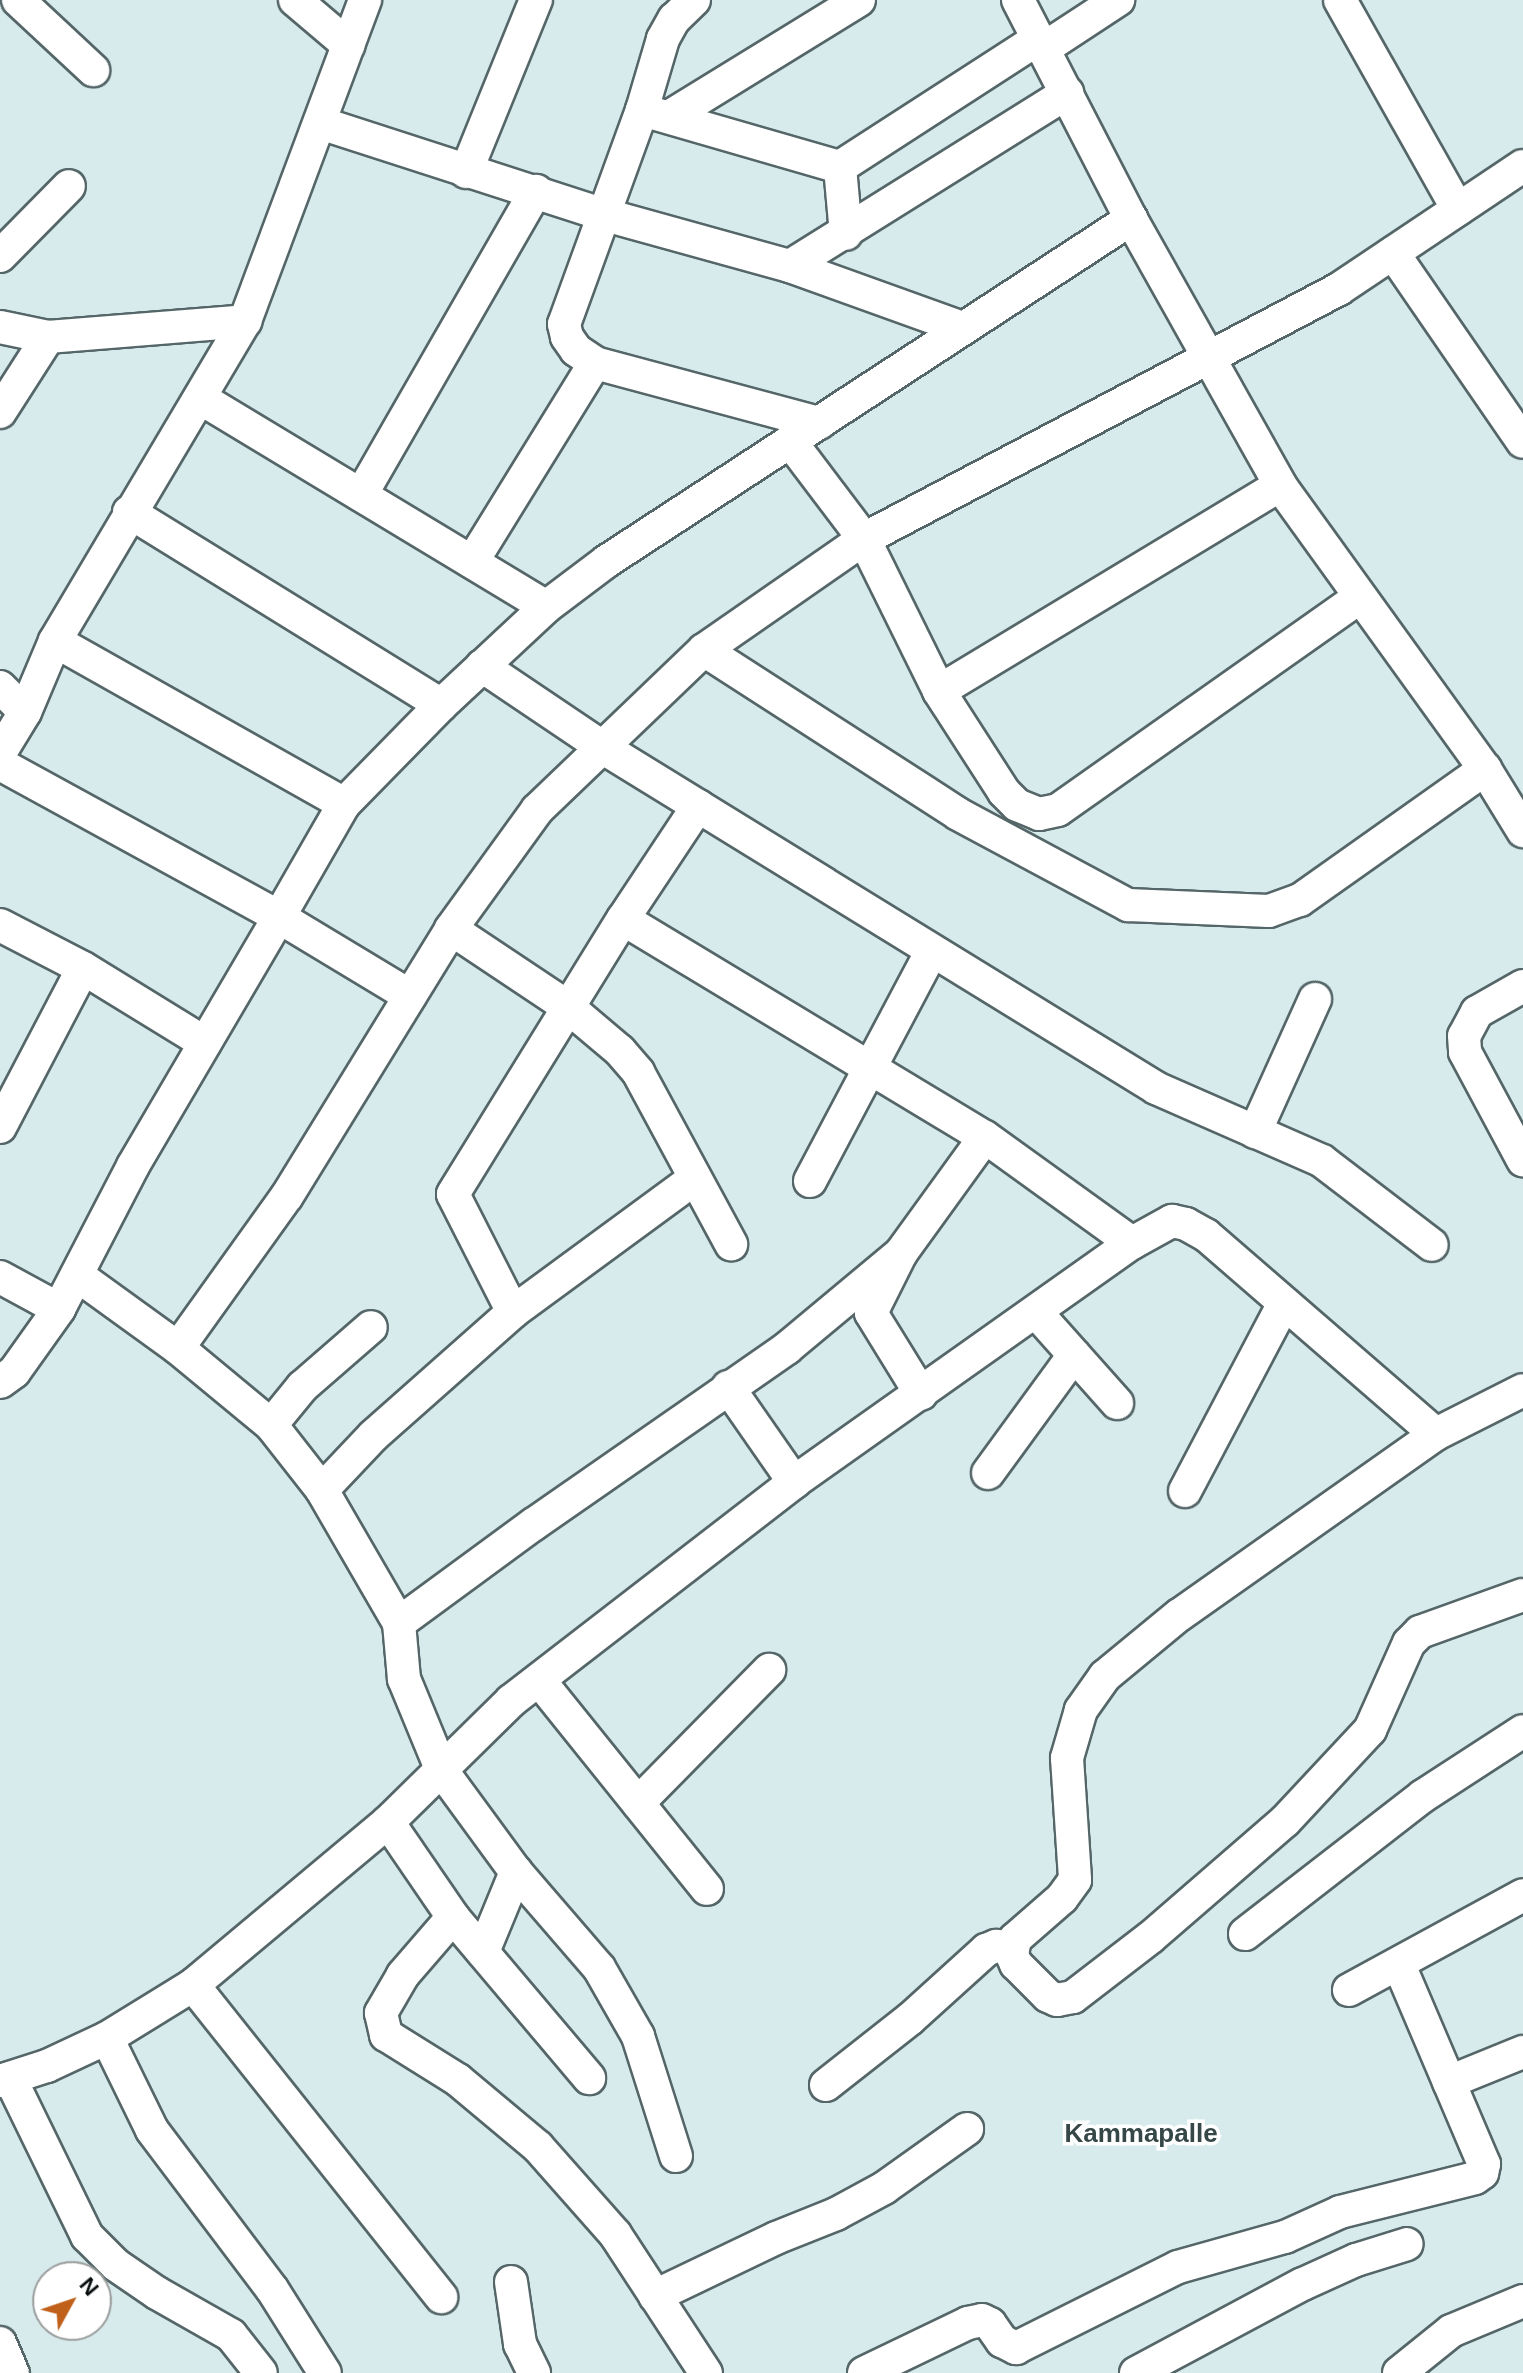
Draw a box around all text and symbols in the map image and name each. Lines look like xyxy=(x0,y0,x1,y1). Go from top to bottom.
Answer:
district label: Kammapalle xyxy=(1064,2118,1218,2150)
north arrow xyxy=(32,2261,112,2341)
text: N xyxy=(75,2272,104,2301)

